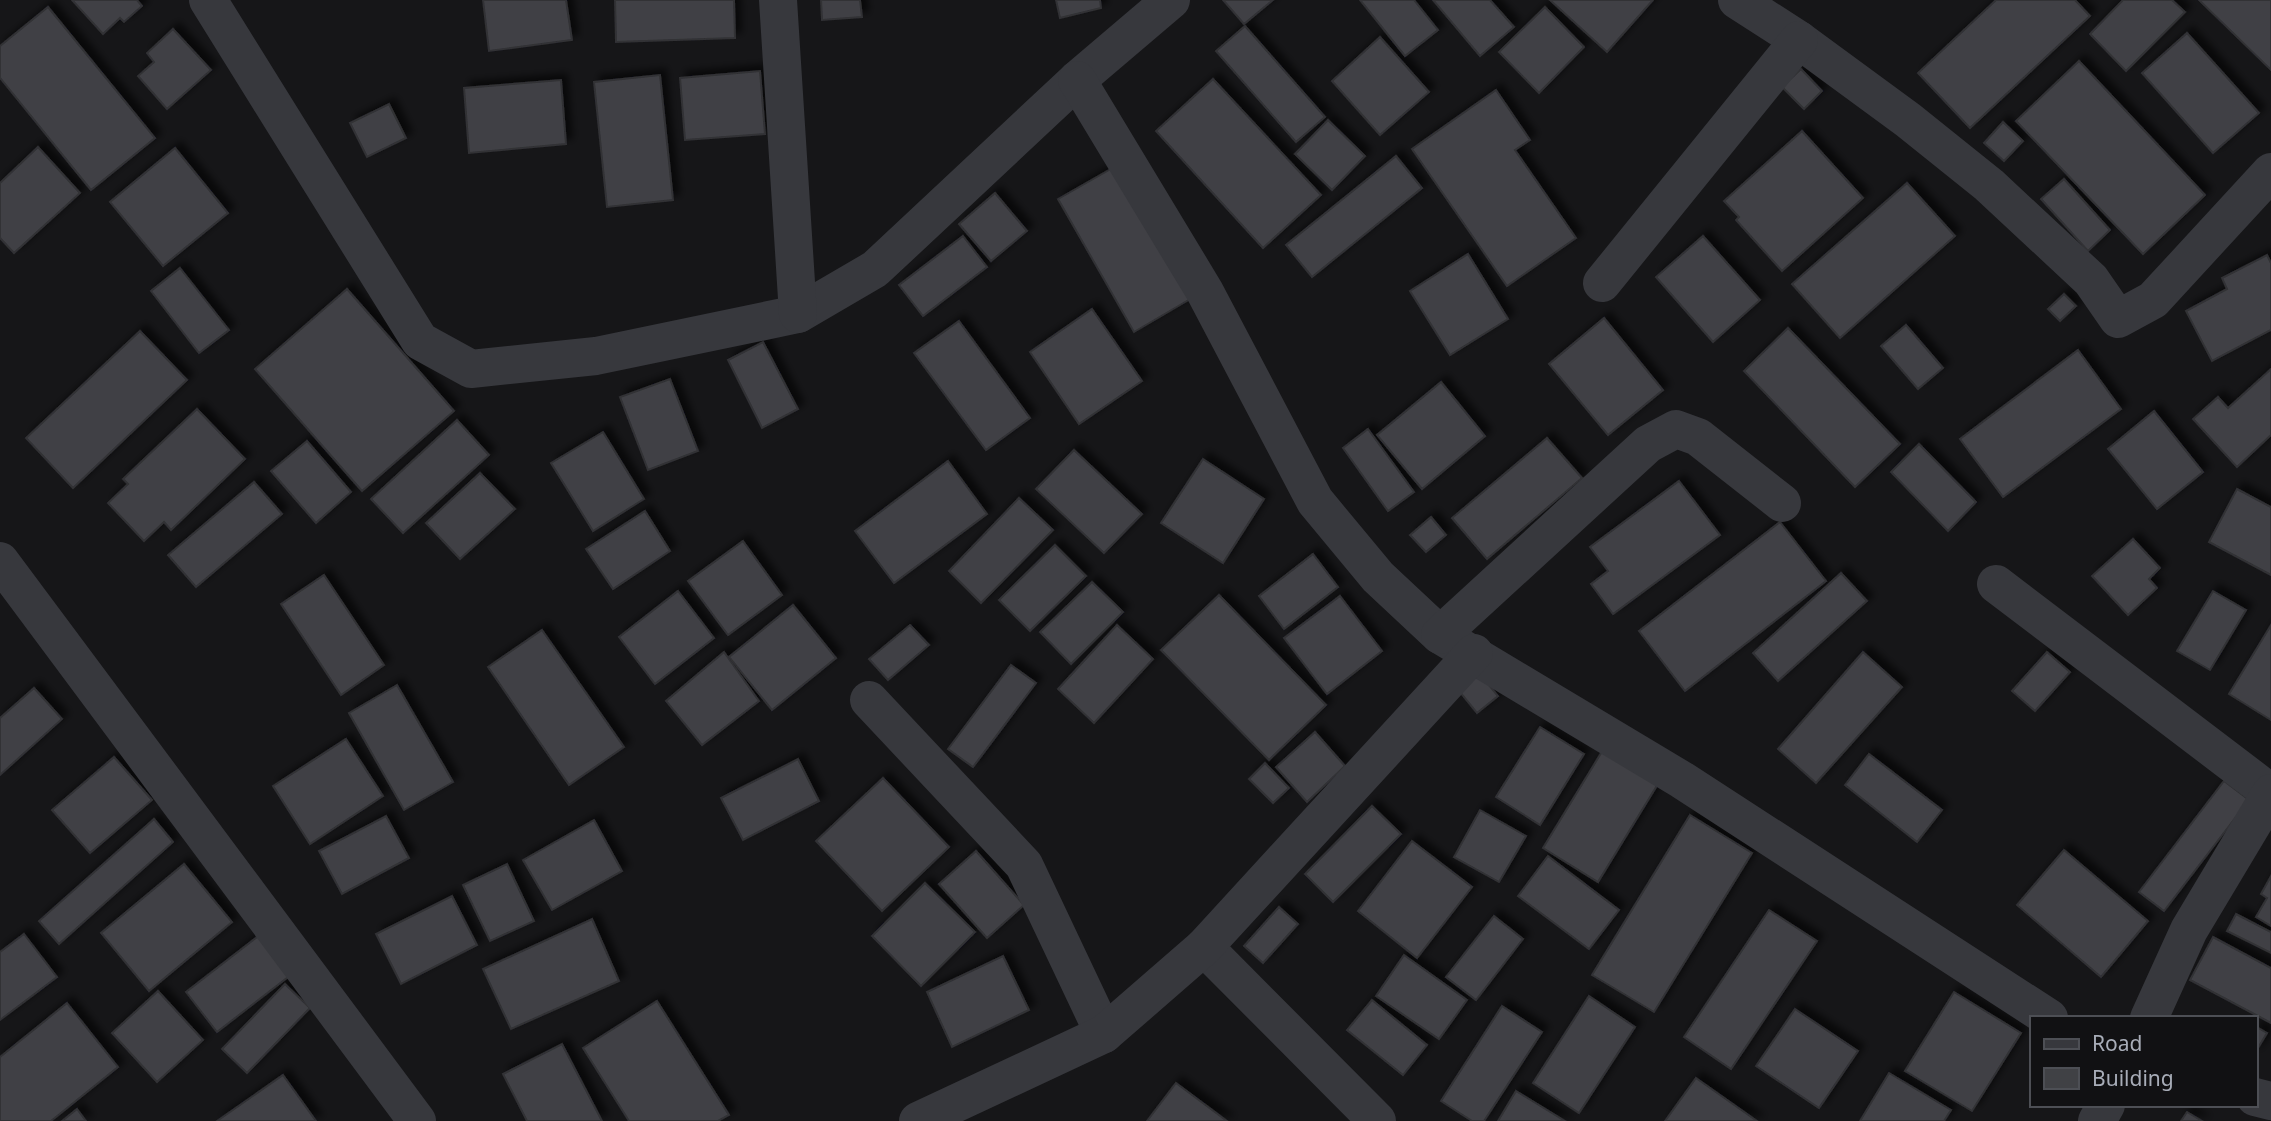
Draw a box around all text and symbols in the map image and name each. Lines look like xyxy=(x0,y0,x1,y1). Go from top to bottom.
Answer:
legend xyxy=(2030,1016,2257,1107)
text: Road xyxy=(2092,1029,2142,1057)
text: Building xyxy=(2092,1064,2174,1092)

